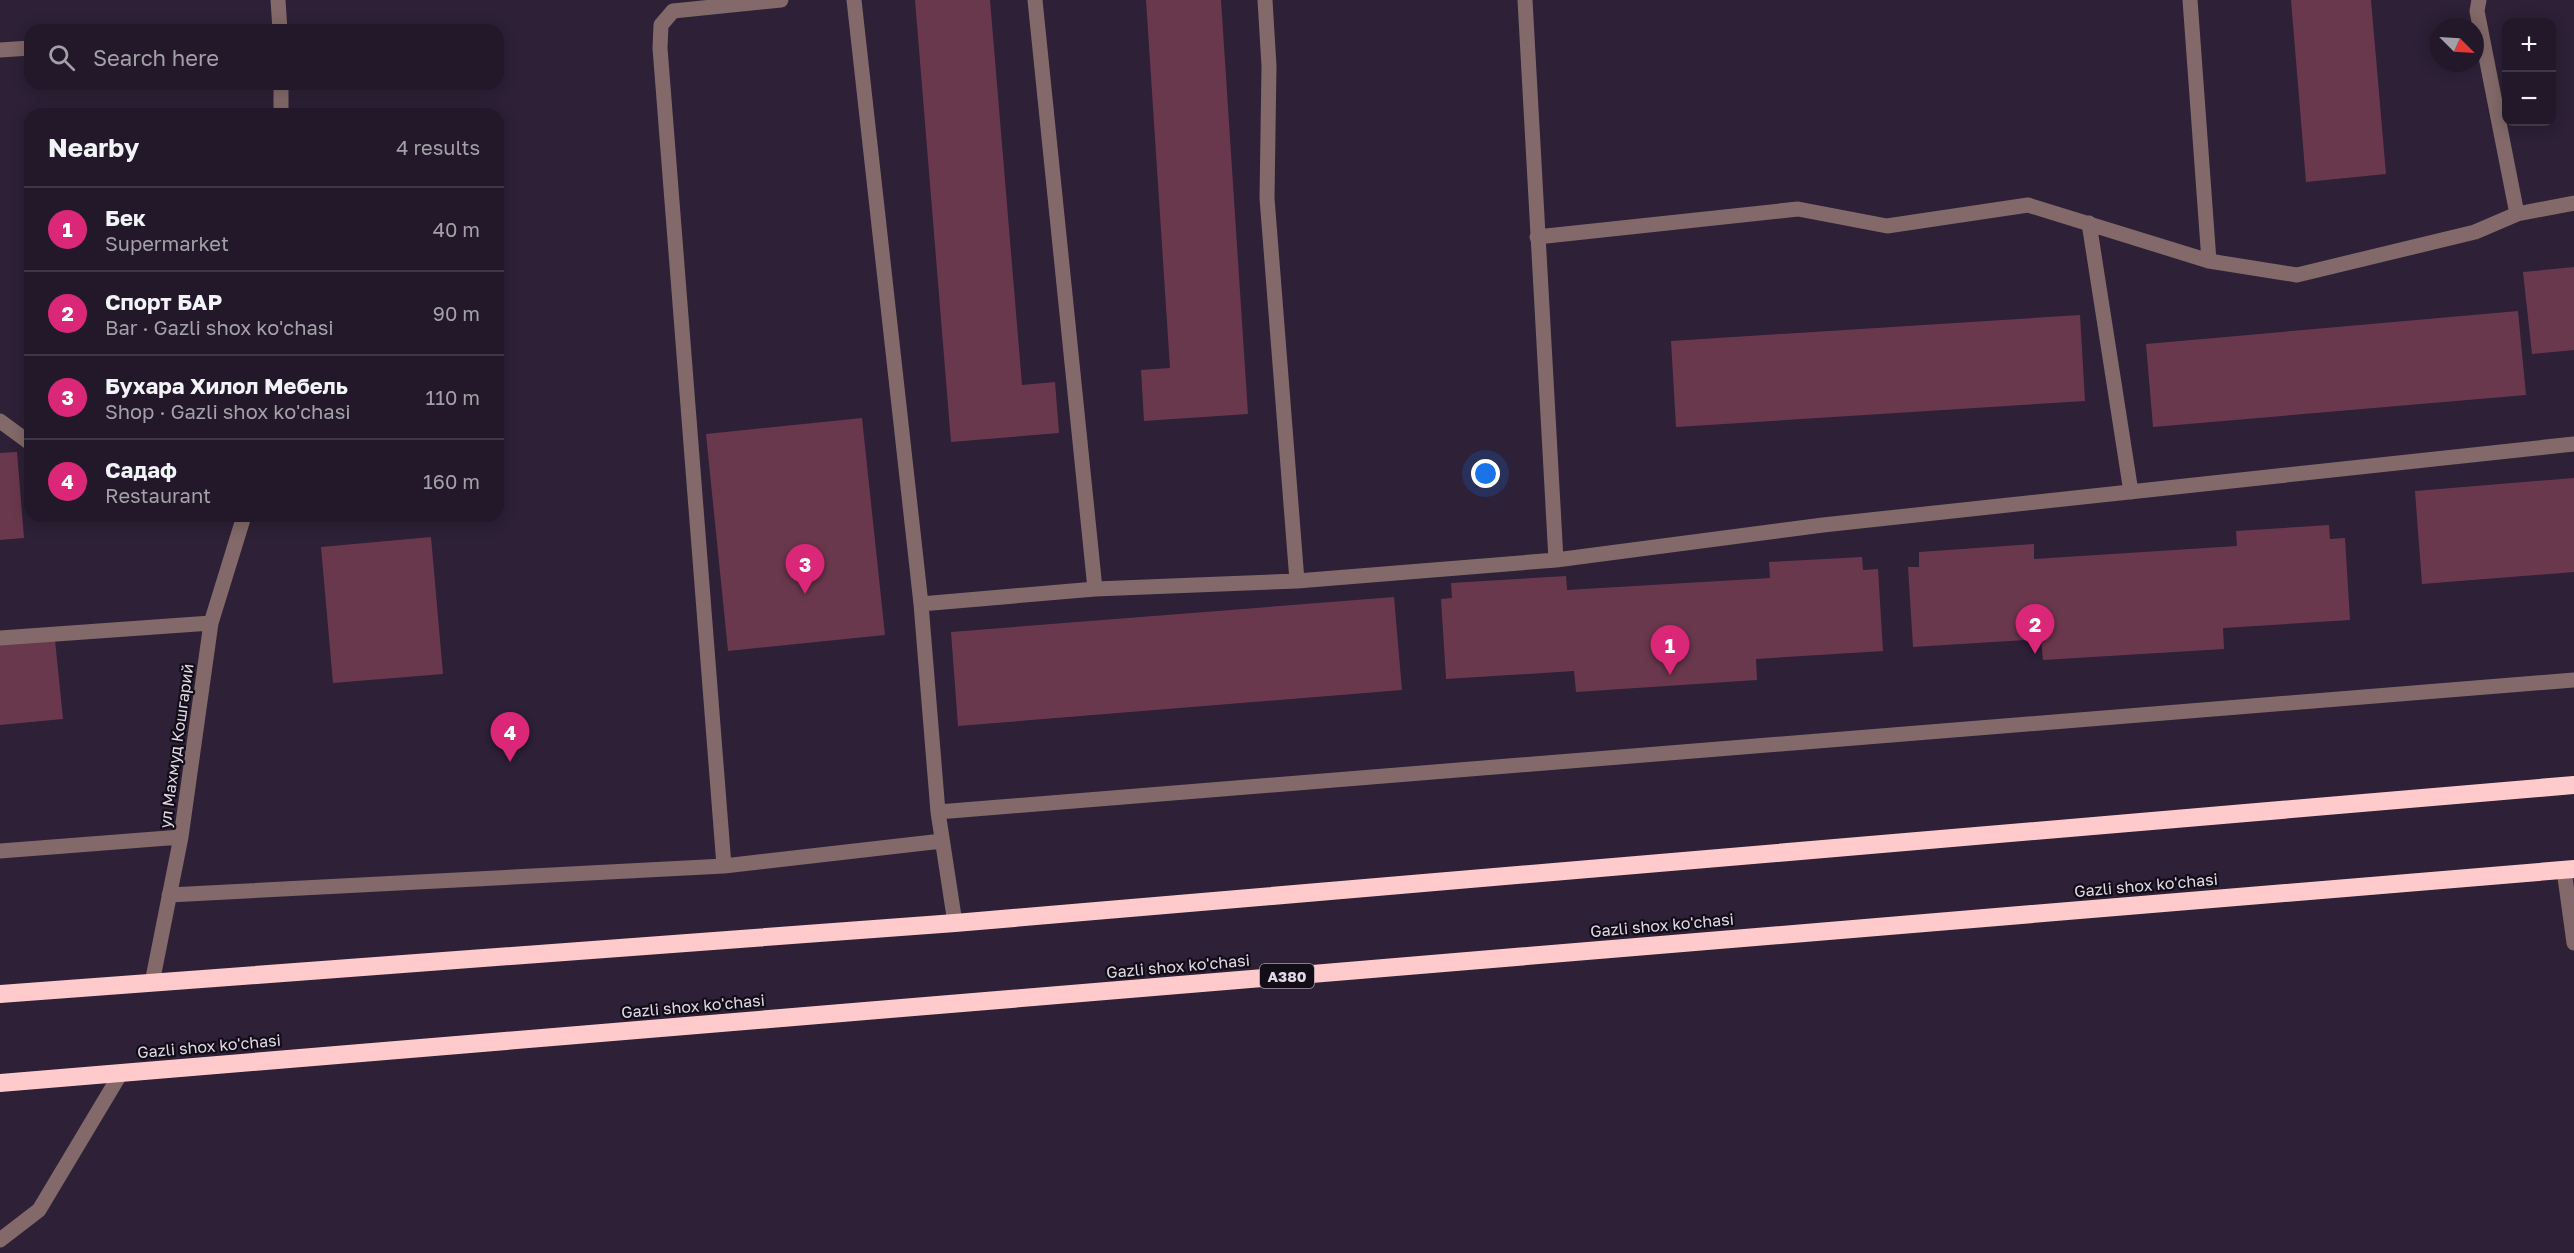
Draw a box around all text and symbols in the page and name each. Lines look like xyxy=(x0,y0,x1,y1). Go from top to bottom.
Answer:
north arrow xyxy=(2430,18,2484,72)
map controls xyxy=(2502,18,2556,126)
button: + xyxy=(2502,18,2556,72)
search box xyxy=(24,24,504,90)
icon: search xyxy=(45,41,78,74)
text: Search here xyxy=(93,44,219,71)
button: − xyxy=(2502,72,2556,126)
text: Nearby xyxy=(48,132,139,163)
text: 4 results xyxy=(396,135,480,159)
text: Бек xyxy=(105,204,146,231)
text: 1 xyxy=(62,217,73,241)
text: 40 m xyxy=(433,217,480,241)
text: Supermarket xyxy=(105,231,229,255)
text: Спорт БАР xyxy=(105,288,222,315)
text: 2 xyxy=(61,301,74,325)
text: 90 m xyxy=(433,301,480,325)
text: Bar · Gazli shox ko'chasi xyxy=(105,315,334,339)
text: Бухара Хилол Мебель xyxy=(105,372,348,399)
text: 3 xyxy=(61,385,74,409)
text: 110 m xyxy=(426,385,480,409)
text: Shop · Gazli shox ko'chasi xyxy=(105,399,351,423)
text: Садаф xyxy=(105,456,177,483)
your location xyxy=(1471,459,1500,488)
text: 4 xyxy=(61,469,74,493)
text: 160 m xyxy=(423,469,480,493)
text: Restaurant xyxy=(105,483,211,507)
pin: 3 xyxy=(786,544,824,594)
pin: 2 xyxy=(2016,604,2054,654)
pin: 1 xyxy=(1650,626,1690,675)
street label: ул Махмуд Кошгарий xyxy=(155,662,197,830)
pin: 4 xyxy=(490,712,530,762)
street label: Gazli shox ko'chasi xyxy=(2073,869,2219,901)
street label: Gazli shox ko'chasi xyxy=(1589,909,1735,941)
street label: Gazli shox ko'chasi xyxy=(1105,950,1251,982)
road number: A380 xyxy=(1260,964,1314,988)
street label: Gazli shox ko'chasi xyxy=(620,990,766,1022)
street label: Gazli shox ko'chasi xyxy=(136,1030,282,1062)

